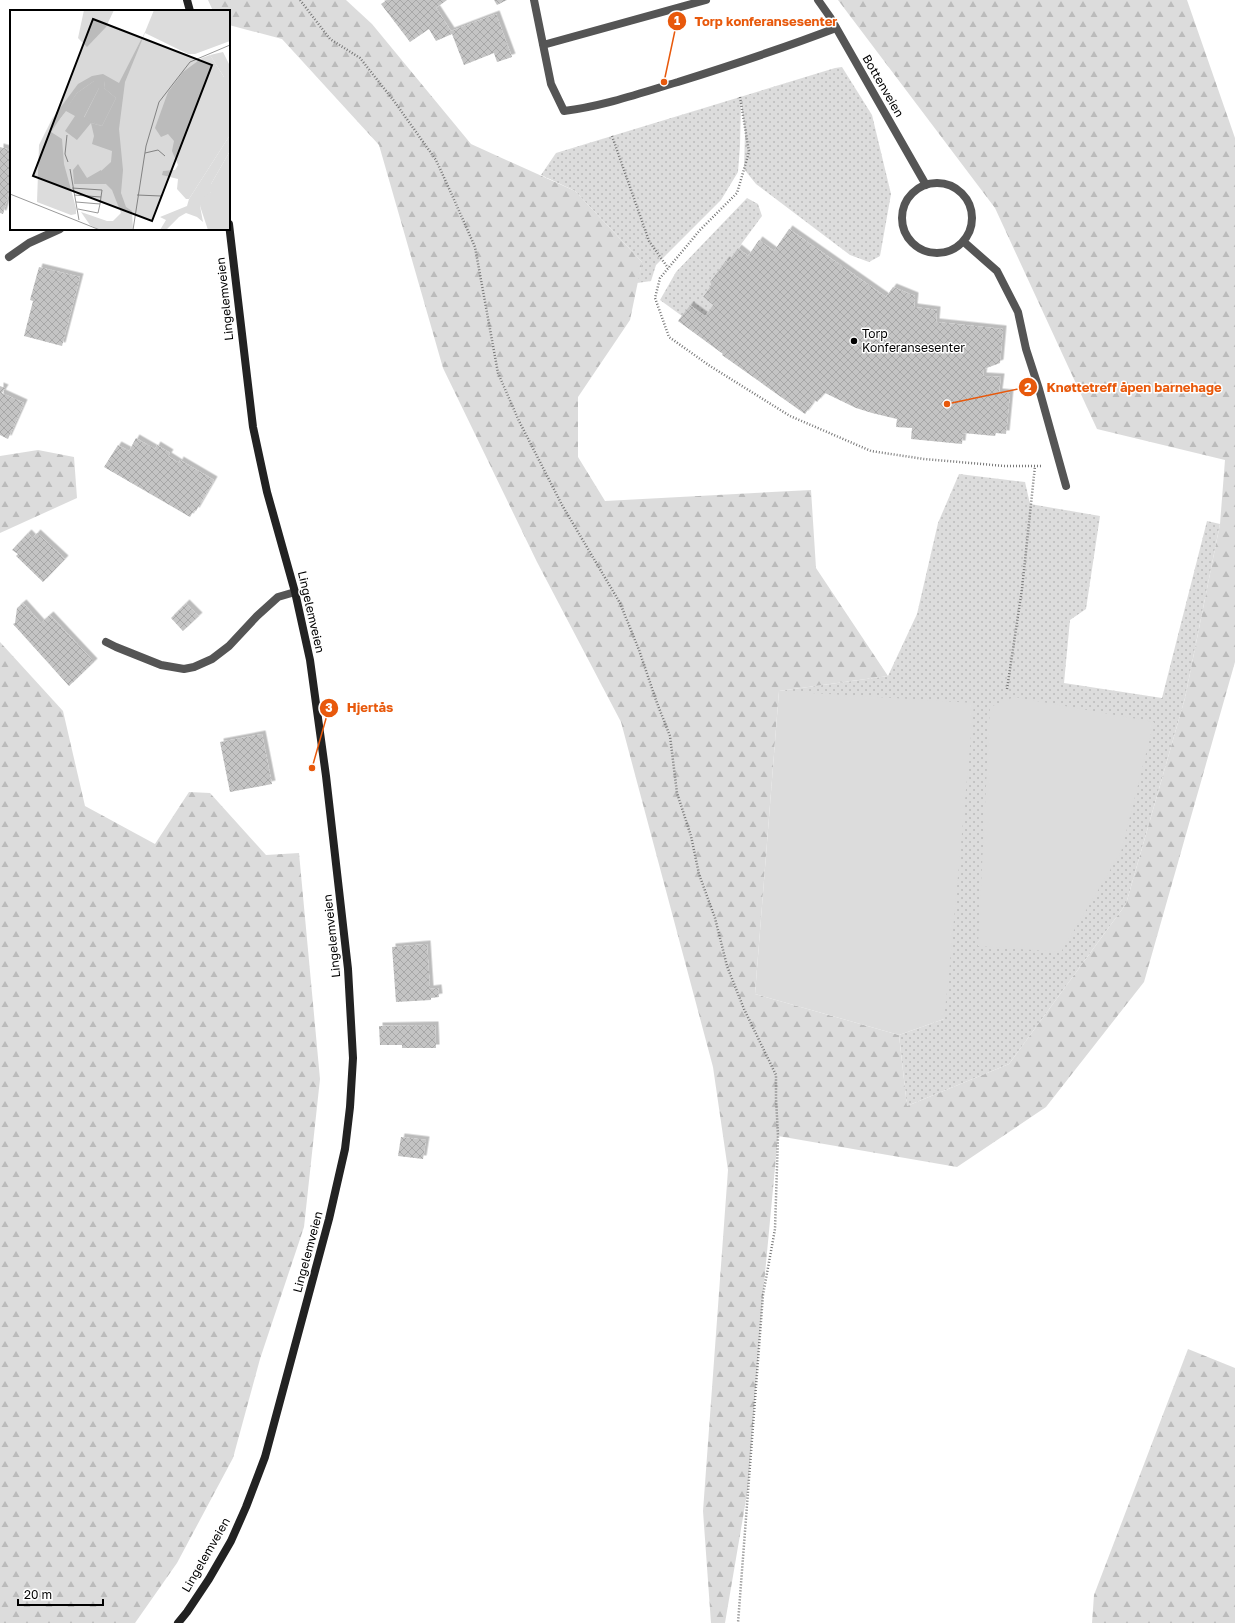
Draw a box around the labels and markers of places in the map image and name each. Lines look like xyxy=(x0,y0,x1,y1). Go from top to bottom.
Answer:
callout: Torp konferansesenter xyxy=(667,9,846,34)
place label: Torp Konferansesenter xyxy=(862,326,965,355)
marker: Torp Konferansesenter xyxy=(849,336,859,346)
callout: Knøttetreff åpen barnehage xyxy=(1018,375,1229,400)
callout: Hjertås xyxy=(319,695,402,720)

